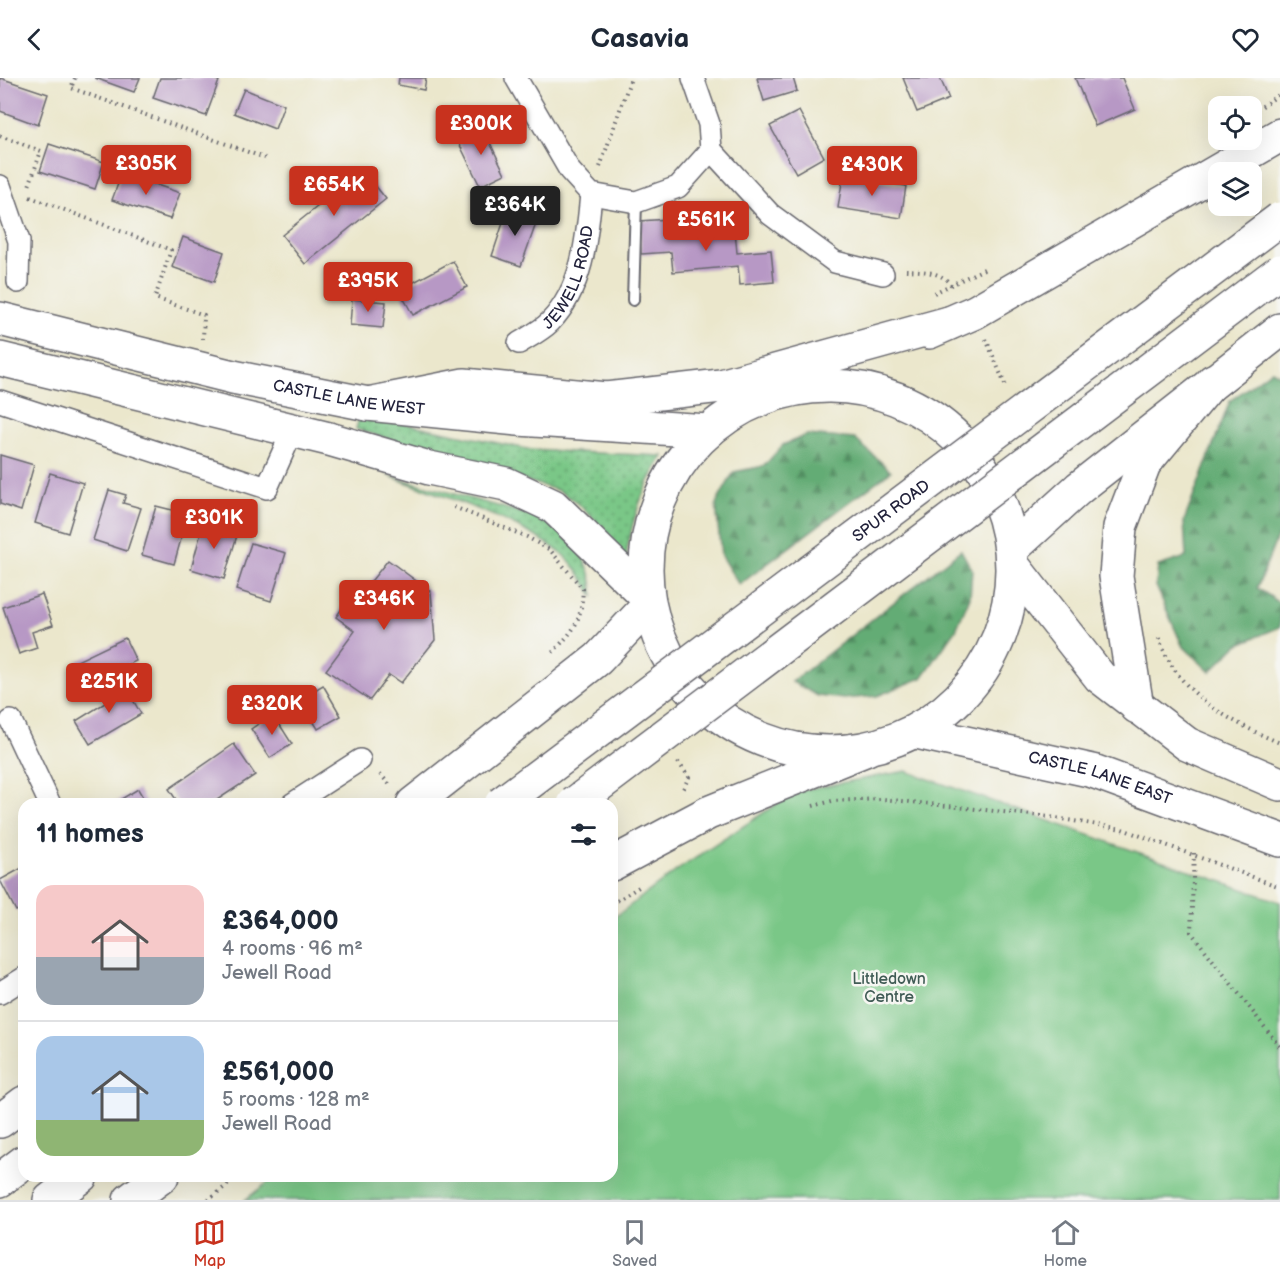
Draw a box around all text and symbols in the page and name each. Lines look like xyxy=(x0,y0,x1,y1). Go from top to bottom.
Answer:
icon: back xyxy=(18,23,51,56)
text: Casavia xyxy=(591,23,689,55)
icon: heart xyxy=(1229,23,1262,56)
map controls xyxy=(1208,96,1262,216)
button: locate xyxy=(1208,96,1262,150)
pin: £300K xyxy=(439,105,523,156)
text: £300K xyxy=(450,112,512,136)
pin: £305K xyxy=(104,145,188,196)
pin: £430K xyxy=(830,146,914,197)
text: £305K xyxy=(115,152,177,176)
text: £430K xyxy=(841,153,903,177)
button: layers xyxy=(1208,162,1262,216)
pin: £654K xyxy=(292,166,376,217)
text: £654K xyxy=(303,173,365,197)
pin: £364K xyxy=(473,186,557,237)
text: £364K xyxy=(484,193,546,217)
pin: £561K xyxy=(664,201,748,252)
text: £561K xyxy=(677,208,735,232)
street label: JEWELL ROAD xyxy=(539,224,597,333)
pin: £395K xyxy=(326,262,410,313)
text: £395K xyxy=(338,269,398,293)
street label: CASTLE LANE WEST xyxy=(271,376,426,419)
street label: SPUR ROAD xyxy=(849,476,934,546)
pin: £301K xyxy=(172,499,256,550)
text: £301K xyxy=(185,506,243,530)
pin: £346K xyxy=(342,580,426,631)
text: £346K xyxy=(353,587,415,611)
pin: £251K xyxy=(67,663,151,714)
text: £251K xyxy=(80,670,138,694)
pin: £320K xyxy=(230,685,314,736)
text: £320K xyxy=(241,692,303,716)
street label: CASTLE LANE EAST xyxy=(1026,748,1175,809)
icon: filters xyxy=(567,818,600,851)
text: 11 homes xyxy=(36,819,144,850)
text: £364,000 xyxy=(222,906,339,937)
icon: home xyxy=(84,909,156,981)
text: 4 rooms · 96 m² xyxy=(222,937,363,961)
text: Jewell Road xyxy=(222,961,332,985)
park label: Littledown Centre xyxy=(852,970,926,1007)
text: £561,000 xyxy=(222,1057,334,1088)
icon: home xyxy=(84,1060,156,1132)
text: 5 rooms · 128 m² xyxy=(222,1088,370,1112)
text: Jewell Road xyxy=(222,1112,332,1136)
tab: Map xyxy=(193,1216,226,1271)
tab: Saved xyxy=(612,1216,657,1271)
tab: Home xyxy=(1043,1216,1087,1271)

